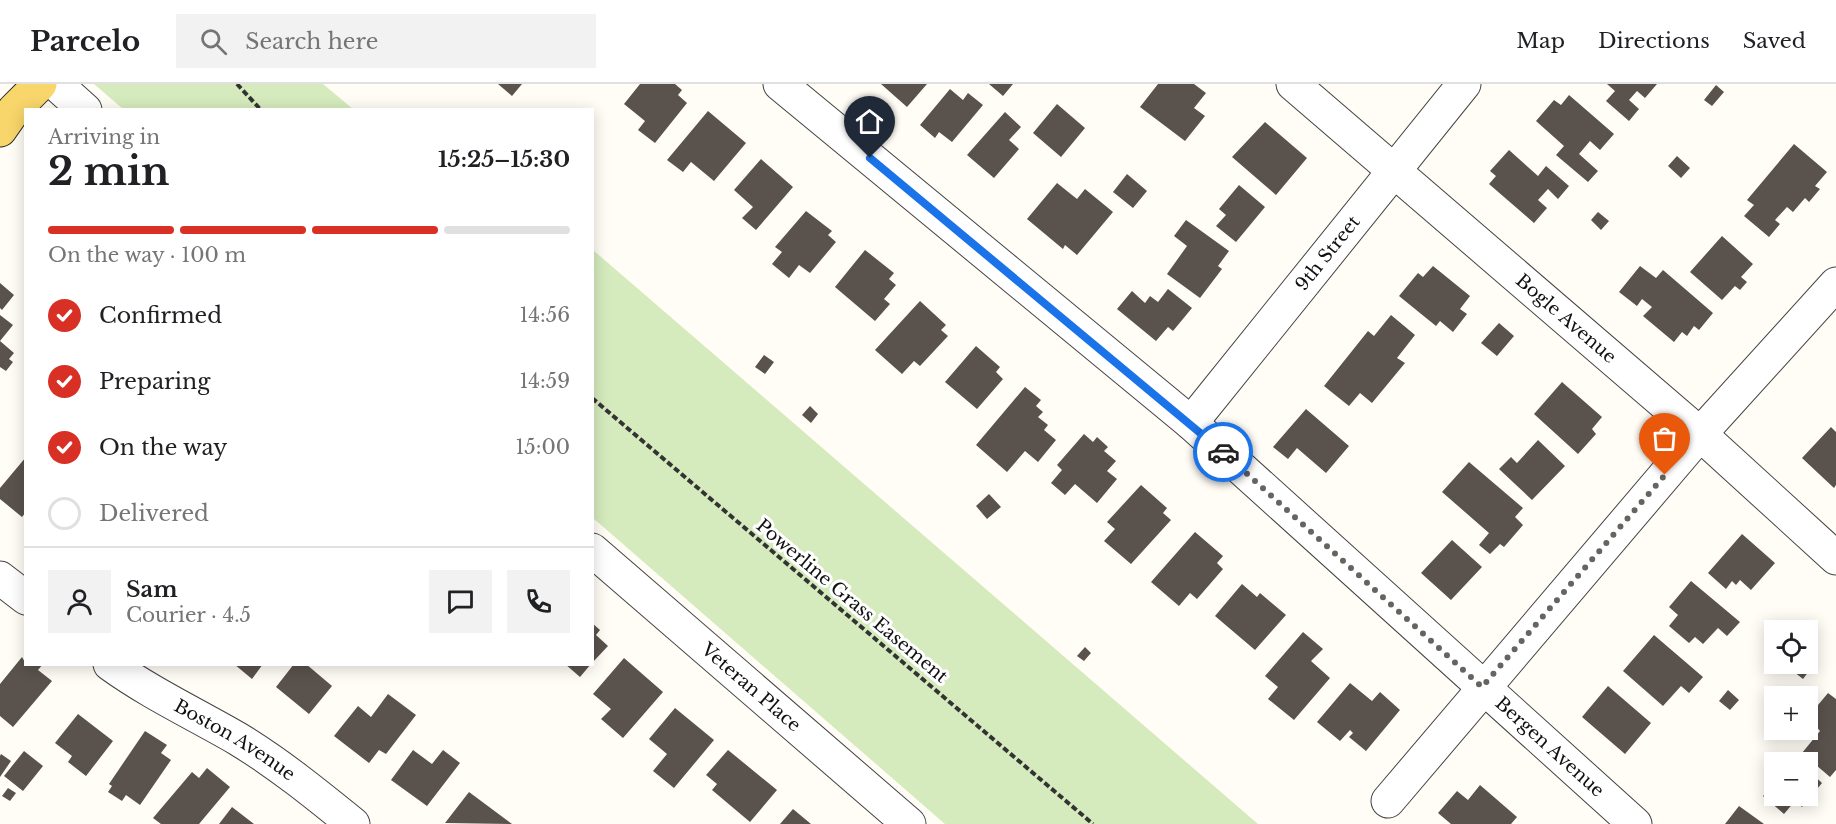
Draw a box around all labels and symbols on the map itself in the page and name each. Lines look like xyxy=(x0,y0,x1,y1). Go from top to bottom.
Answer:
pin xyxy=(844,96,895,158)
street label: 9th Street xyxy=(1291,211,1365,295)
street label: Bogle Avenue xyxy=(1511,269,1621,368)
pin xyxy=(1639,413,1690,475)
courier xyxy=(1193,422,1253,482)
street label: Powerline Grass Easement xyxy=(752,514,952,688)
street label: Veteran Place xyxy=(696,638,805,736)
street label: Bergen Avenue xyxy=(1491,692,1609,802)
street label: Boston Avenue xyxy=(170,695,299,785)

